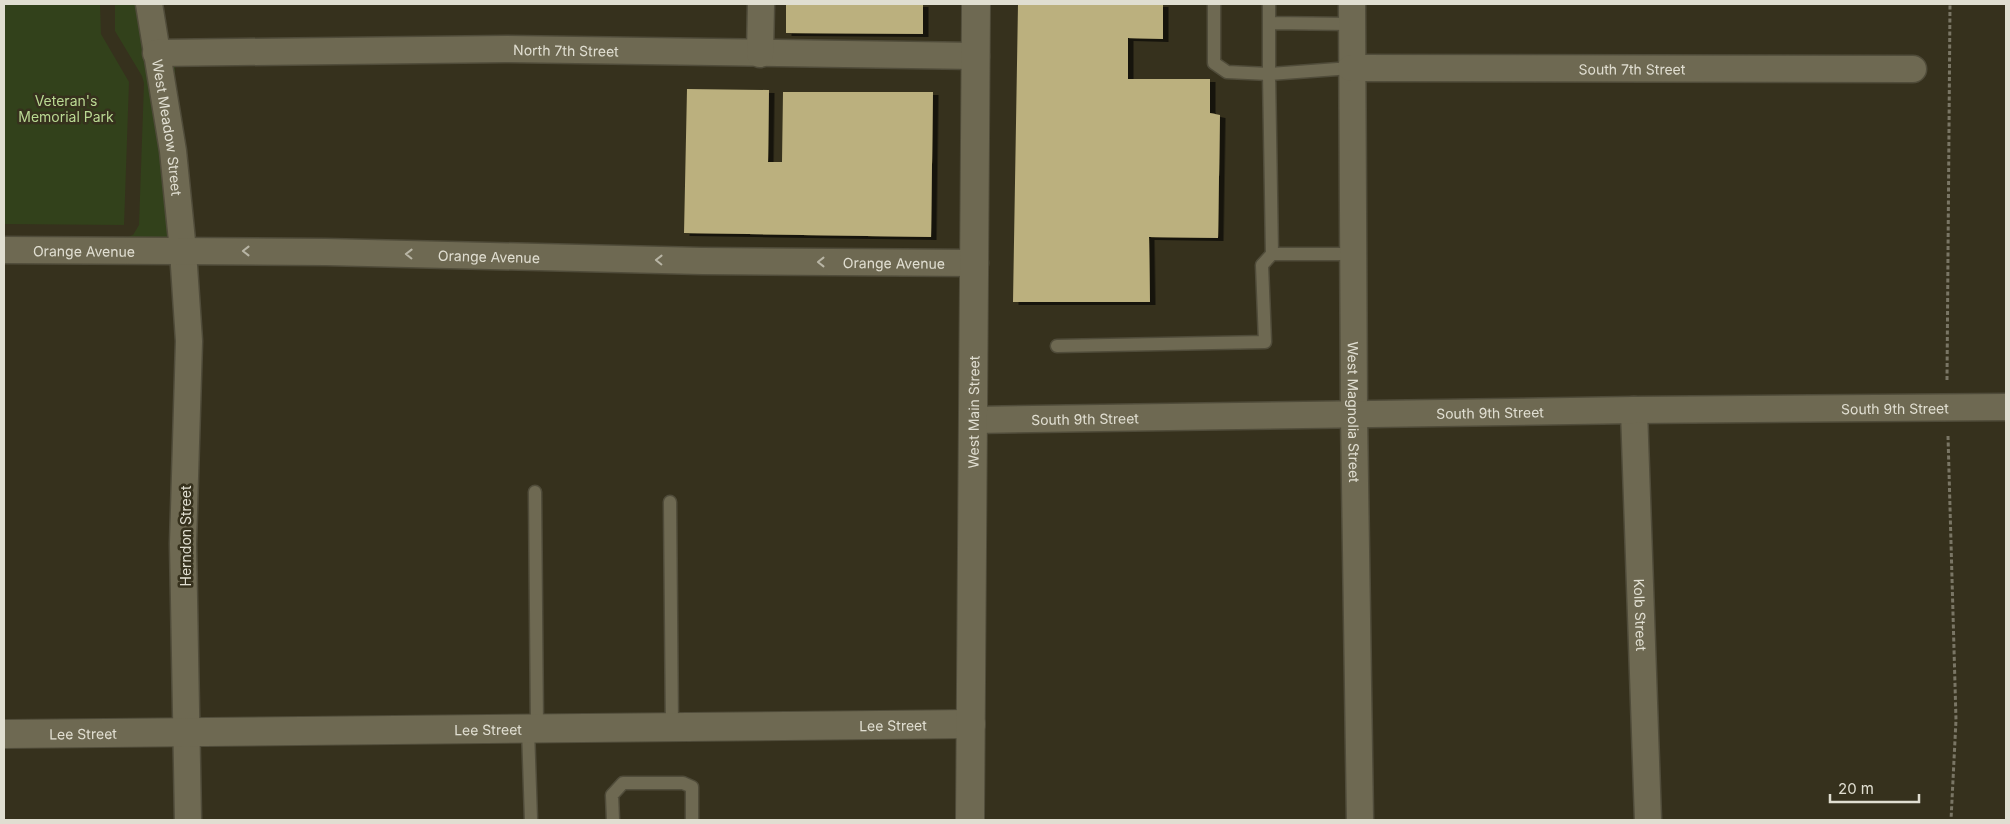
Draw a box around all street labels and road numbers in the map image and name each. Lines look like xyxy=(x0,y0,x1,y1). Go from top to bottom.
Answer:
street label: North 7th Street xyxy=(513,41,619,59)
street label: West Meadow Street xyxy=(150,58,186,197)
street label: South 7th Street xyxy=(1579,60,1686,77)
street label: Orange Avenue xyxy=(33,242,135,259)
street label: Orange Avenue xyxy=(438,246,540,266)
street label: Orange Avenue xyxy=(843,254,945,271)
street label: West Magnolia Street xyxy=(1345,341,1364,483)
street label: West Main Street xyxy=(964,355,982,469)
street label: South 9th Street xyxy=(1841,399,1949,417)
street label: South 9th Street xyxy=(1436,403,1544,421)
street label: South 9th Street xyxy=(1031,409,1139,428)
street label: Herndon Street xyxy=(177,485,194,587)
street label: Kolb Street xyxy=(1631,578,1651,652)
street label: Lee Street xyxy=(859,716,927,734)
street label: Lee Street xyxy=(454,720,522,738)
street label: Lee Street xyxy=(49,724,117,742)

